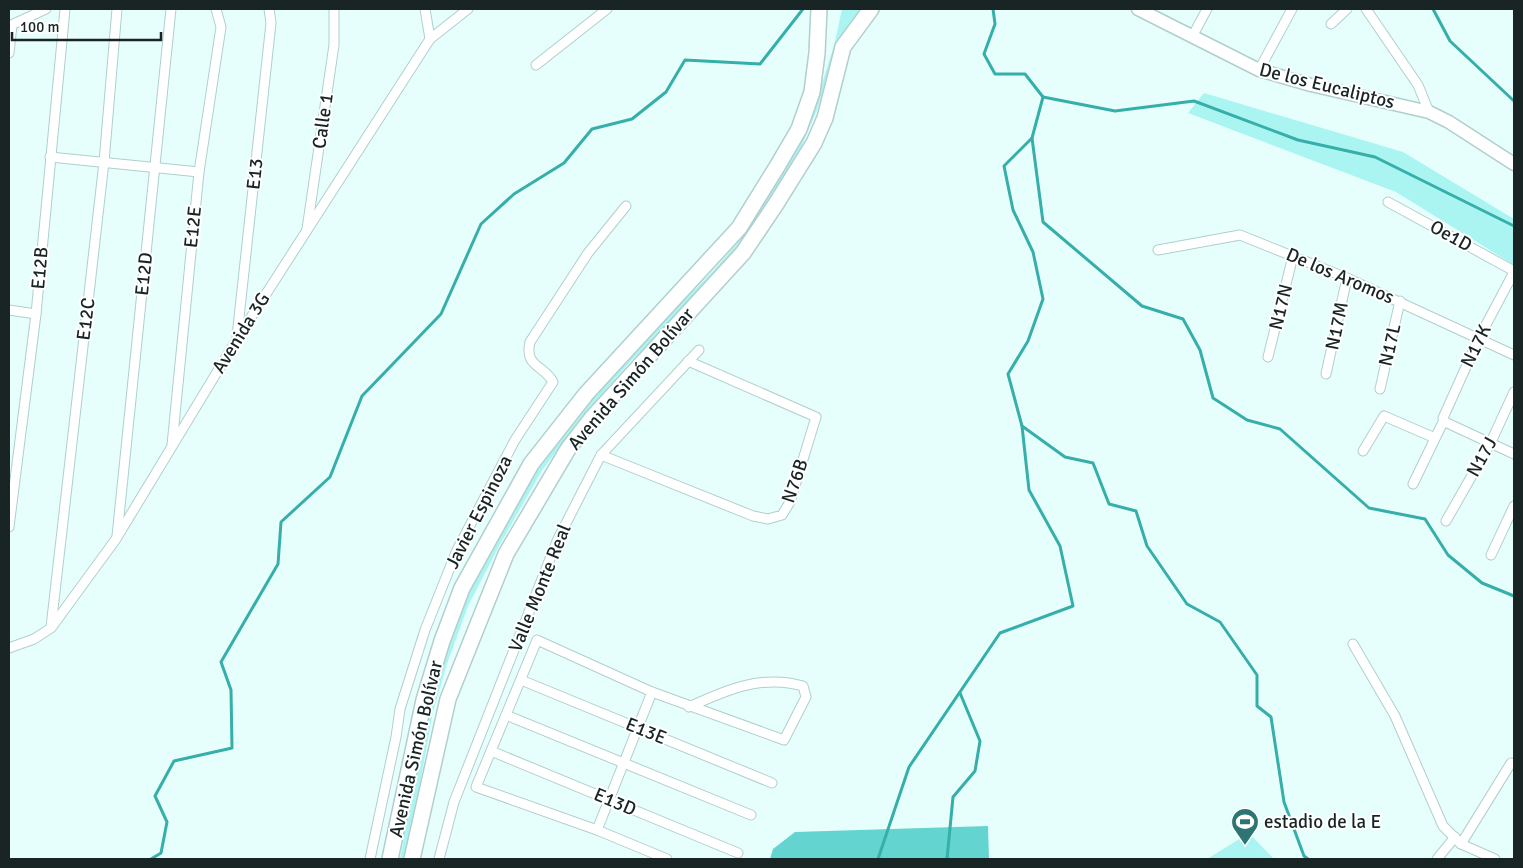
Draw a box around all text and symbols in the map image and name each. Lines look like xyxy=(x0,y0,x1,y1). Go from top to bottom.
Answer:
scale bar xyxy=(12,10,161,42)
text: 100 m xyxy=(20,18,60,36)
street label: De los Eucaliptos xyxy=(1257,58,1397,114)
street label: Calle 1 xyxy=(307,92,339,150)
street label: E13 xyxy=(241,157,269,191)
street label: E12E xyxy=(179,205,207,249)
street label: Oe1D xyxy=(1426,215,1476,257)
street label: De los Aromos xyxy=(1282,242,1398,310)
street label: E12B xyxy=(26,246,54,290)
street label: E12D xyxy=(130,251,158,297)
street label: N17N xyxy=(1264,282,1298,332)
street label: Avenida 3G xyxy=(207,288,275,378)
street label: E12C xyxy=(71,296,101,342)
street label: N17M xyxy=(1320,300,1354,352)
street label: Avenida Simón Bolívar xyxy=(563,303,699,455)
street label: N17K xyxy=(1455,320,1497,371)
street label: N17L xyxy=(1373,321,1407,369)
street label: N17J xyxy=(1461,433,1503,481)
street label: Javier Espinoza xyxy=(440,451,518,573)
street label: N76B xyxy=(776,456,814,506)
street label: Valle Monte Real xyxy=(503,521,577,655)
street label: Avenida Simón Bolívar xyxy=(384,658,448,840)
street label: E13E xyxy=(622,712,670,750)
street label: E13D xyxy=(590,782,640,822)
sports icon: estadio de la E xyxy=(1230,807,1260,846)
place label: estadio de la E xyxy=(1264,810,1381,834)

